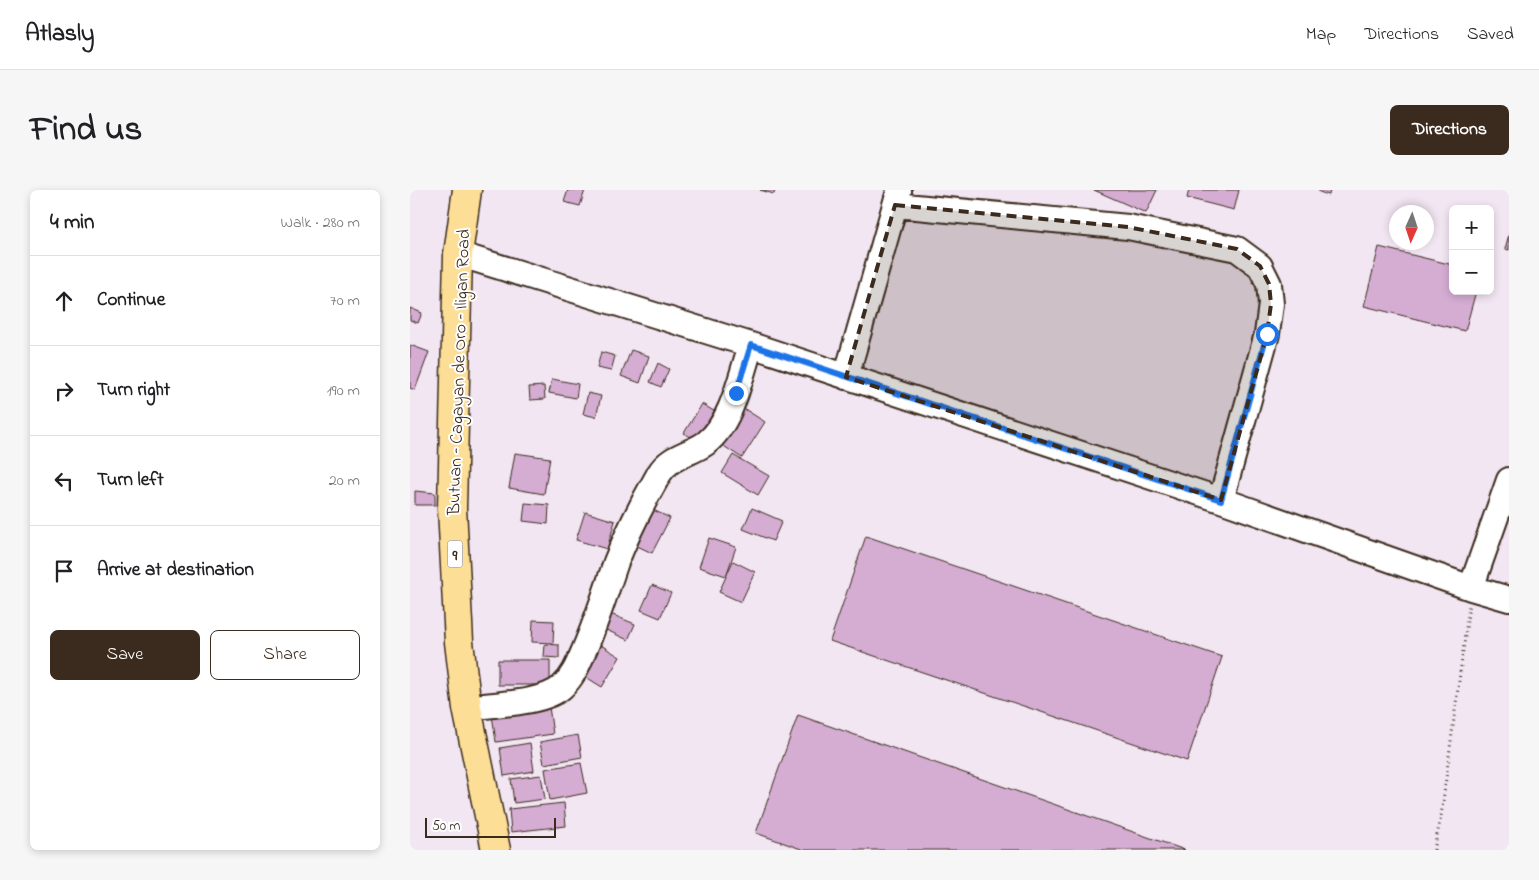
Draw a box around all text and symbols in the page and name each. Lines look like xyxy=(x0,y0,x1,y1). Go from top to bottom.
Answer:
text: Atlasly xyxy=(25,17,94,52)
text: Map xyxy=(1306,22,1336,48)
text: Directions xyxy=(1364,22,1439,48)
text: Saved xyxy=(1467,22,1514,48)
text: Find us xyxy=(30,105,142,156)
button: Directions xyxy=(1390,105,1509,155)
north arrow xyxy=(1389,205,1434,250)
map controls xyxy=(1449,205,1494,295)
button: + xyxy=(1449,205,1494,250)
text: 4 min xyxy=(50,208,94,238)
text: Walk · 280 m xyxy=(281,211,360,235)
street label: Butuan – Cagayan de Oro – Iligan Road xyxy=(442,228,479,517)
button: − xyxy=(1449,250,1494,295)
icon: ahead xyxy=(50,287,78,315)
text: Continue xyxy=(97,287,165,314)
text: 70 m xyxy=(330,289,360,313)
route start xyxy=(1256,323,1279,346)
icon: right xyxy=(50,377,78,405)
text: Turn right xyxy=(97,377,170,404)
text: 190 m xyxy=(327,379,360,403)
route end xyxy=(725,382,748,405)
icon: left xyxy=(50,467,78,495)
text: Turn left xyxy=(97,467,164,494)
text: 20 m xyxy=(329,469,360,493)
road number: 9 xyxy=(448,540,462,568)
icon: arrive xyxy=(50,557,78,585)
text: Arrive at destination xyxy=(97,557,254,584)
button: Save xyxy=(50,630,200,680)
button: Share xyxy=(210,630,360,680)
scale bar xyxy=(425,815,556,838)
text: 50 m xyxy=(432,816,460,837)

